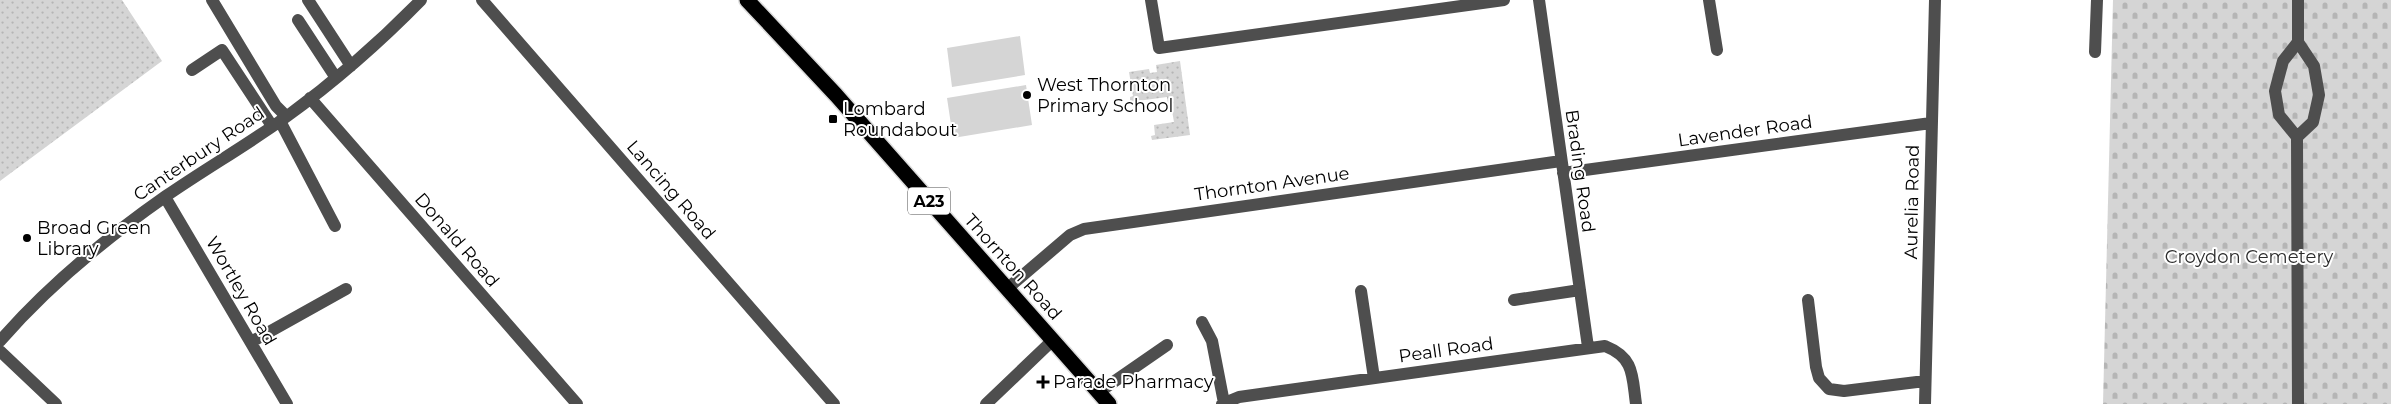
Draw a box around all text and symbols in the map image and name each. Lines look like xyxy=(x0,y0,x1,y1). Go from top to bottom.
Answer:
place label: West Thornton Primary School xyxy=(1037,74,1173,117)
marker: West Thornton Primary School xyxy=(1021,89,1033,101)
place label: Lombard Roundabout xyxy=(843,98,957,141)
street label: Canterbury Road xyxy=(129,102,269,206)
street label: Brading Road xyxy=(1560,108,1600,234)
street label: Lavender Road xyxy=(1676,111,1814,151)
marker: Lombard Roundabout xyxy=(827,113,839,125)
street label: Lancing Road xyxy=(622,136,720,244)
street label: Aurelia Road xyxy=(1900,144,1924,260)
street label: Thornton Avenue xyxy=(1193,162,1351,206)
street label: Donald Road xyxy=(410,188,504,292)
road number: A23 xyxy=(908,188,950,215)
street label: Thornton Road xyxy=(960,209,1066,325)
place label: Broad Green Library xyxy=(37,217,151,260)
marker: Broad Green Library xyxy=(21,232,33,244)
street label: Wortley Road xyxy=(201,233,281,349)
park label: Croydon Cemetery xyxy=(2165,246,2334,268)
street label: Peall Road xyxy=(1397,332,1495,368)
place label: Parade Pharmacy xyxy=(1053,371,1214,393)
marker: Parade Pharmacy xyxy=(1037,376,1049,388)

